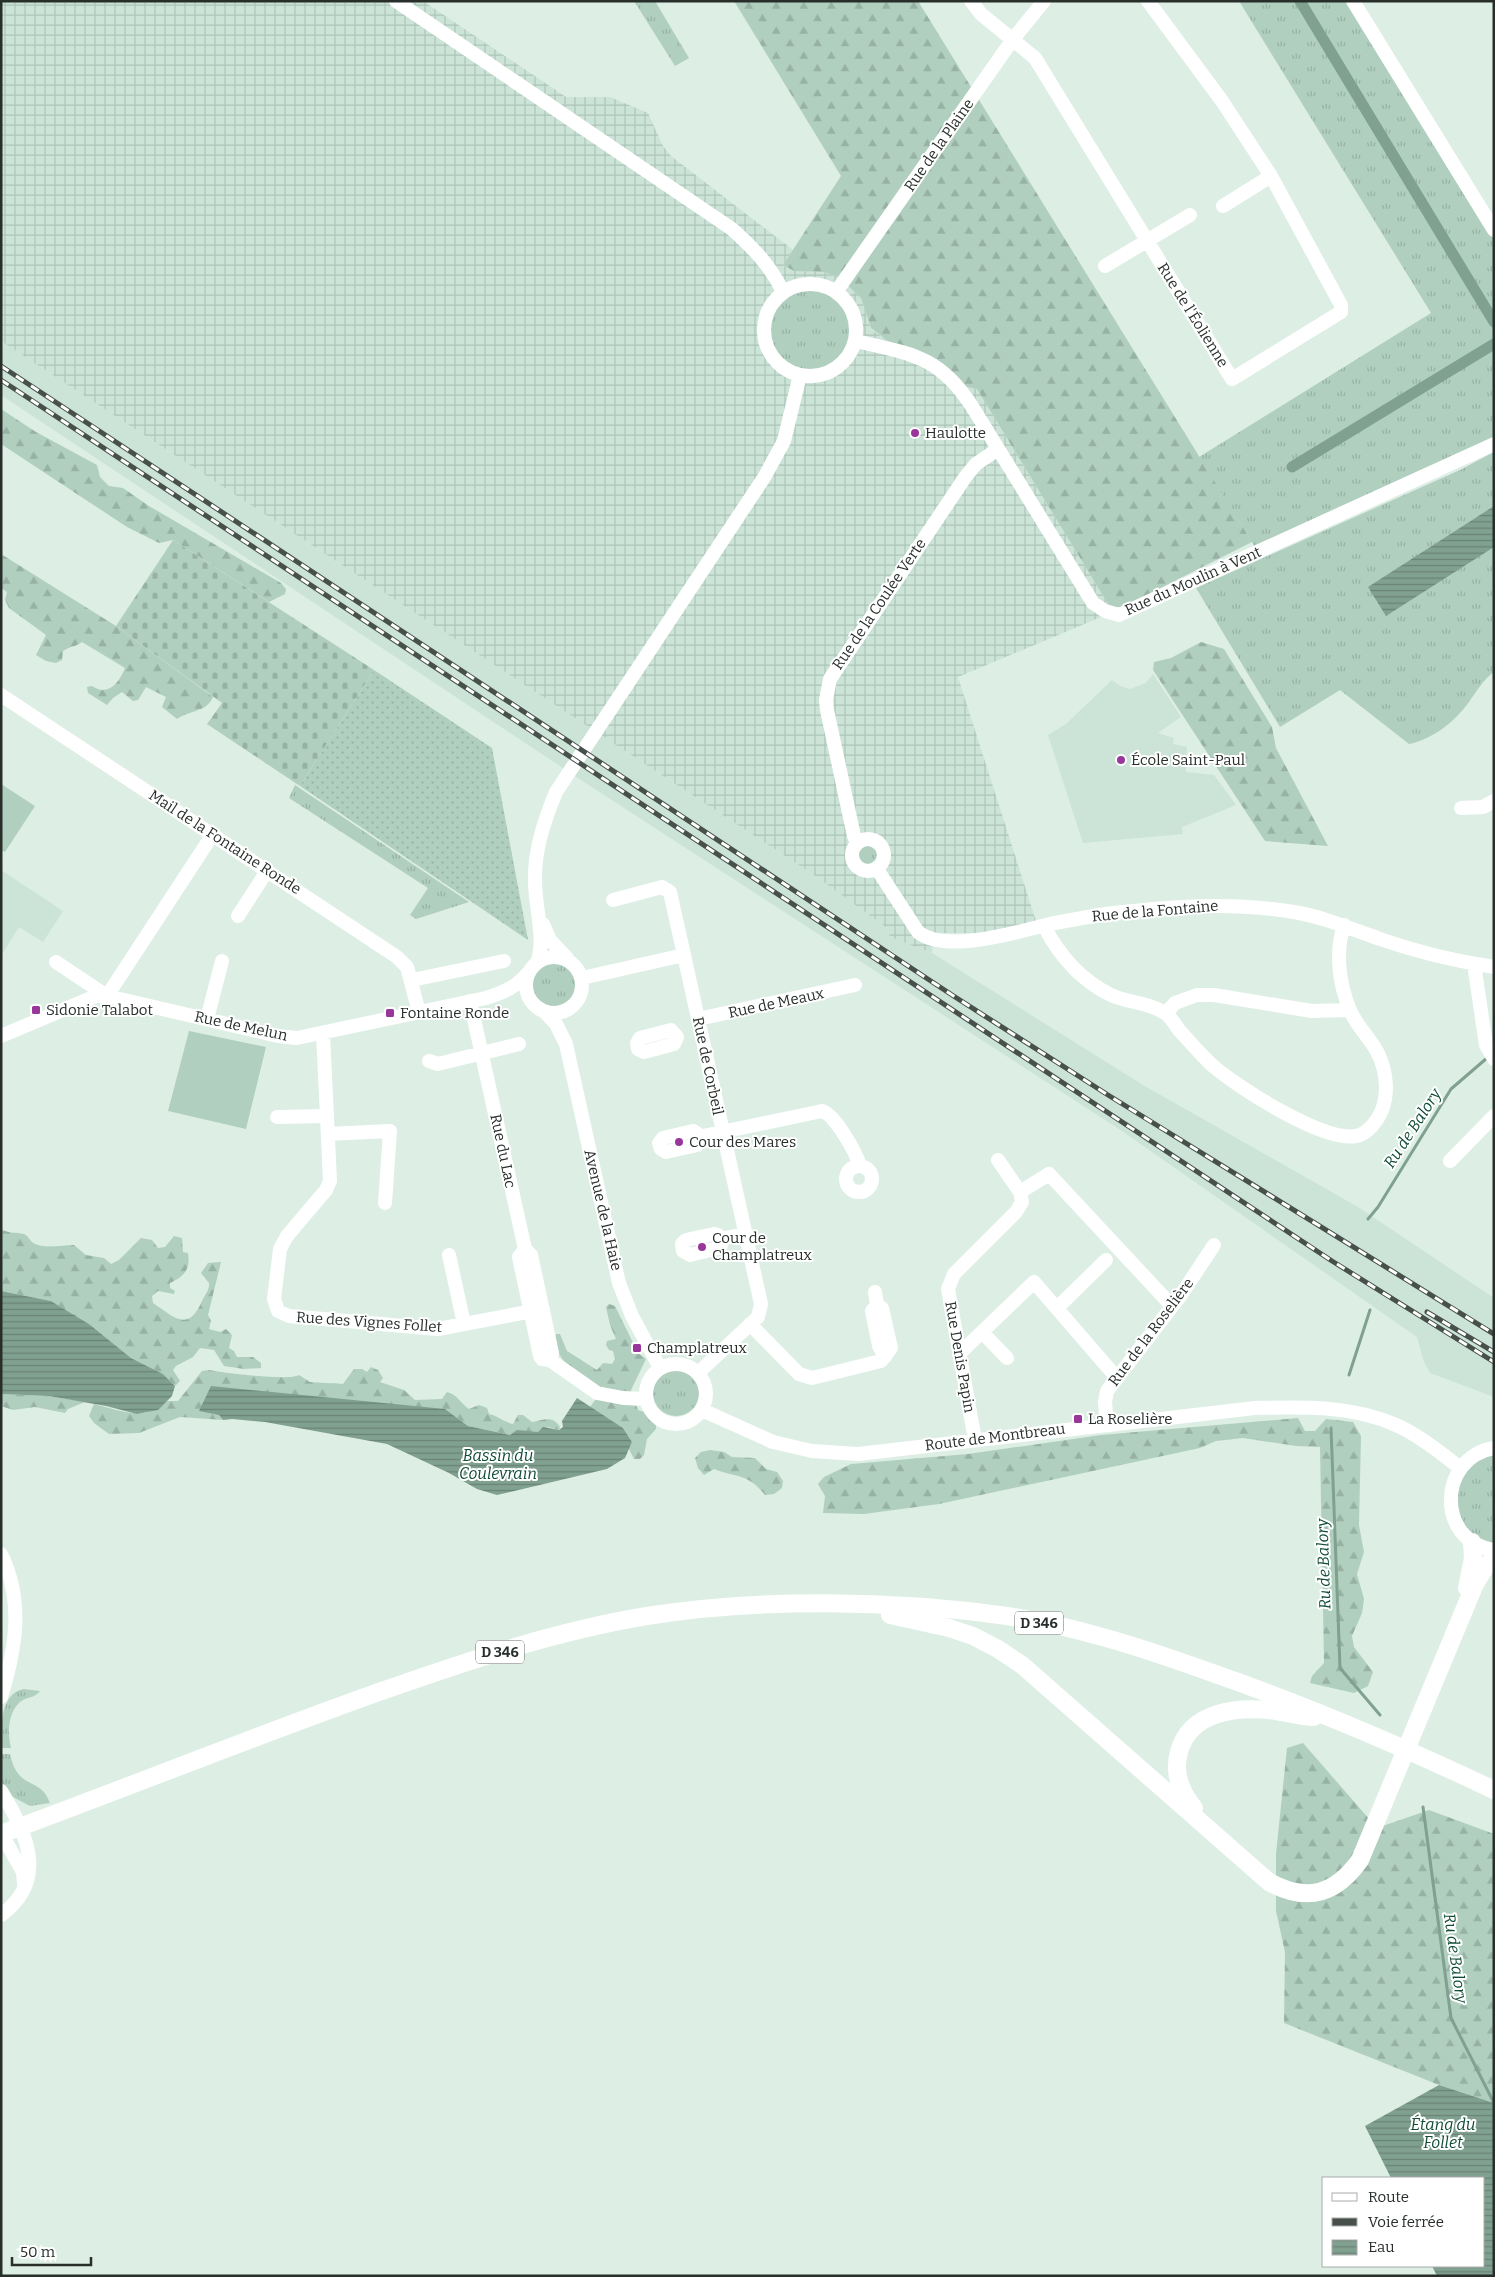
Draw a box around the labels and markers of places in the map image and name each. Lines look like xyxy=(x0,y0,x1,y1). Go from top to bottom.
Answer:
place label: Haulotte xyxy=(925,424,986,442)
marker: Haulotte xyxy=(909,427,921,439)
place label: École Saint-Paul xyxy=(1131,751,1245,769)
marker: École Saint-Paul xyxy=(1115,754,1127,766)
place label: Sidonie Talabot xyxy=(46,1001,153,1019)
marker: Sidonie Talabot xyxy=(30,1004,42,1016)
place label: Fontaine Ronde xyxy=(400,1004,509,1022)
marker: Fontaine Ronde xyxy=(384,1007,396,1019)
place label: Cour des Mares xyxy=(689,1133,796,1151)
marker: Cour des Mares xyxy=(673,1136,685,1148)
place label: Cour de Champlatreux xyxy=(712,1229,812,1264)
marker: Cour de Champlatreux xyxy=(696,1241,708,1253)
place label: Champlatreux xyxy=(647,1339,747,1357)
marker: Champlatreux xyxy=(631,1342,643,1354)
place label: La Roselière xyxy=(1088,1410,1172,1428)
marker: La Roselière xyxy=(1072,1413,1084,1425)

